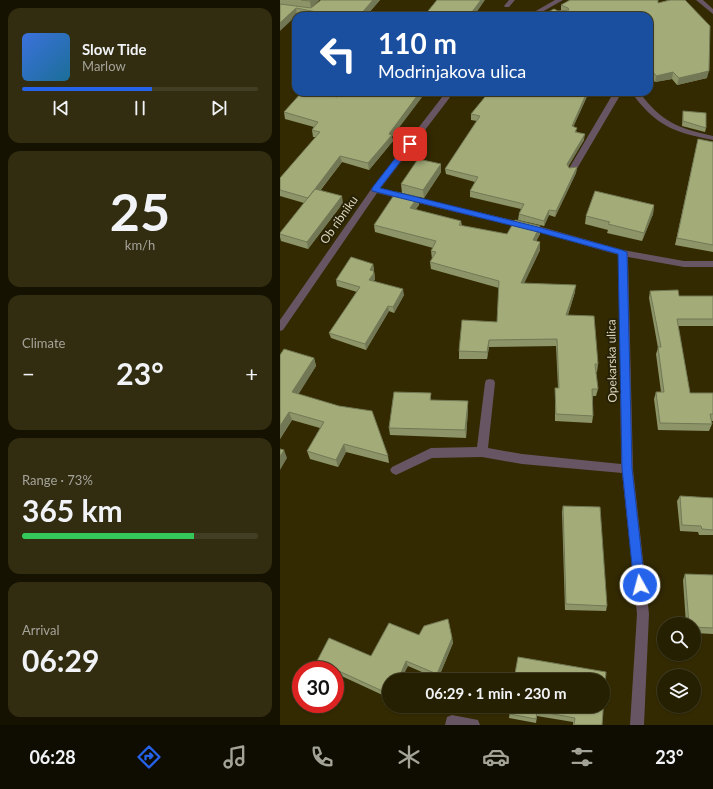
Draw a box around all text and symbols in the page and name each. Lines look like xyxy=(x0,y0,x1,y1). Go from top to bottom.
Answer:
text: 110 m xyxy=(378,26,457,60)
icon: left xyxy=(312,28,364,80)
text: Slow Tide xyxy=(82,40,147,58)
text: Marlow xyxy=(82,58,126,74)
text: Modrinjakova ulica xyxy=(378,60,526,82)
icon: previous xyxy=(50,97,72,119)
icon: pause xyxy=(129,97,151,119)
icon: next xyxy=(208,97,230,119)
pin xyxy=(393,127,427,161)
icon: arrive xyxy=(399,133,421,155)
text: 25 xyxy=(110,180,170,242)
street label: Ob ribniku xyxy=(316,193,361,247)
text: km/h xyxy=(125,237,155,253)
street label: Opekarska ulica xyxy=(603,319,620,403)
text: Climate xyxy=(22,335,65,351)
text: 23° xyxy=(116,355,164,391)
text: − xyxy=(22,360,35,387)
text: + xyxy=(245,360,258,387)
text: Range · 73% xyxy=(22,472,93,488)
text: 365 km xyxy=(22,492,123,528)
position arrow xyxy=(619,564,661,606)
map controls xyxy=(657,617,701,713)
button: search xyxy=(657,617,701,661)
text: Arrival xyxy=(22,622,59,638)
text: 06:29 xyxy=(22,642,99,678)
speed limit sign: 30 xyxy=(292,661,344,713)
button: layers xyxy=(657,669,701,713)
text: 06:29 · 1 min · 230 m xyxy=(426,684,566,702)
icon: directions xyxy=(135,743,163,771)
icon: music xyxy=(221,743,249,771)
icon: phone xyxy=(308,743,336,771)
icon: climate xyxy=(395,743,423,771)
icon: car xyxy=(482,743,510,771)
icon: filters xyxy=(568,743,596,771)
text: 06:28 xyxy=(29,746,76,768)
text: 23° xyxy=(655,746,684,768)

